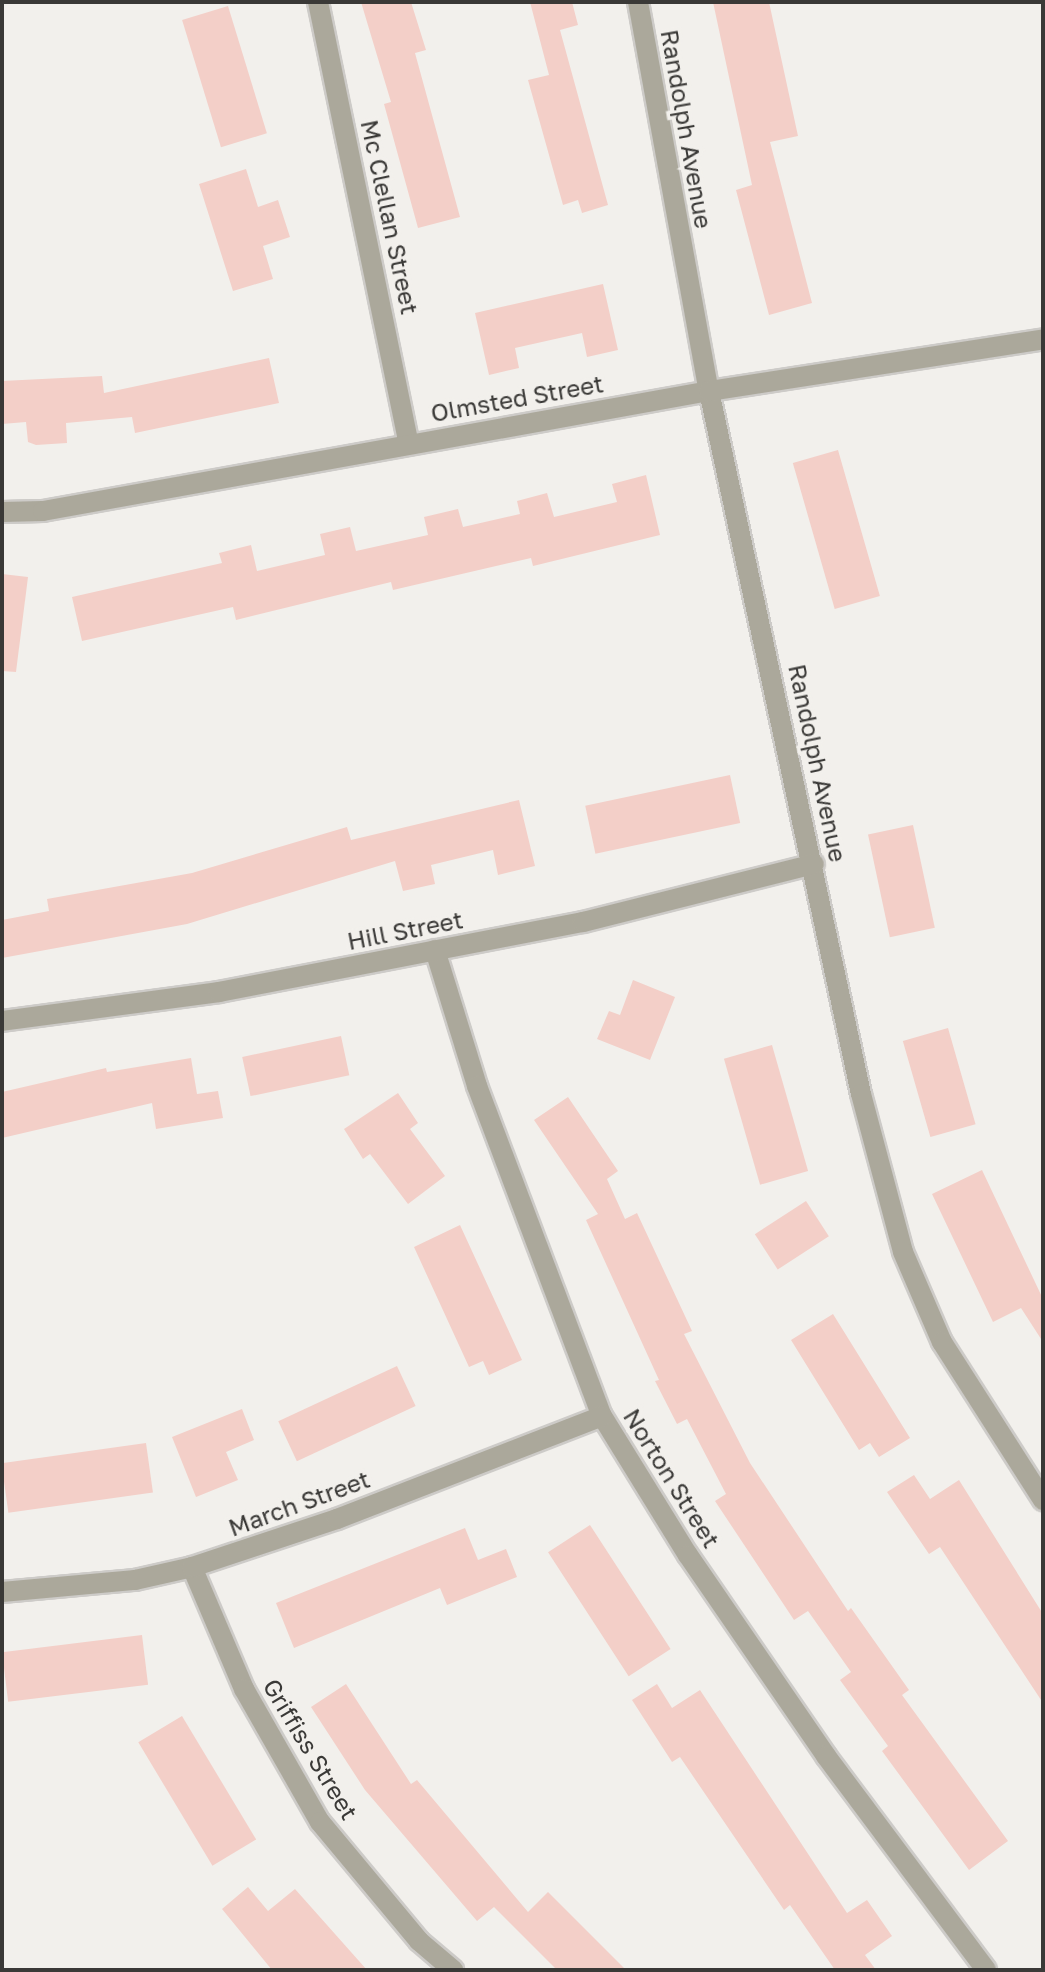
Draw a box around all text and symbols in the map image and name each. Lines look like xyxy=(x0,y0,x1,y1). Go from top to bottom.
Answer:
street label: Randolph Avenue xyxy=(655,27,719,231)
street label: Mc Clellan Street xyxy=(355,117,425,317)
street label: Olmsted Street xyxy=(428,369,606,427)
street label: Randolph Avenue xyxy=(783,661,853,865)
street label: Hill Street xyxy=(345,905,465,955)
street label: Norton Street xyxy=(618,1403,726,1553)
street label: March Street xyxy=(224,1464,374,1542)
street label: Griffiss Street xyxy=(258,1673,364,1825)

